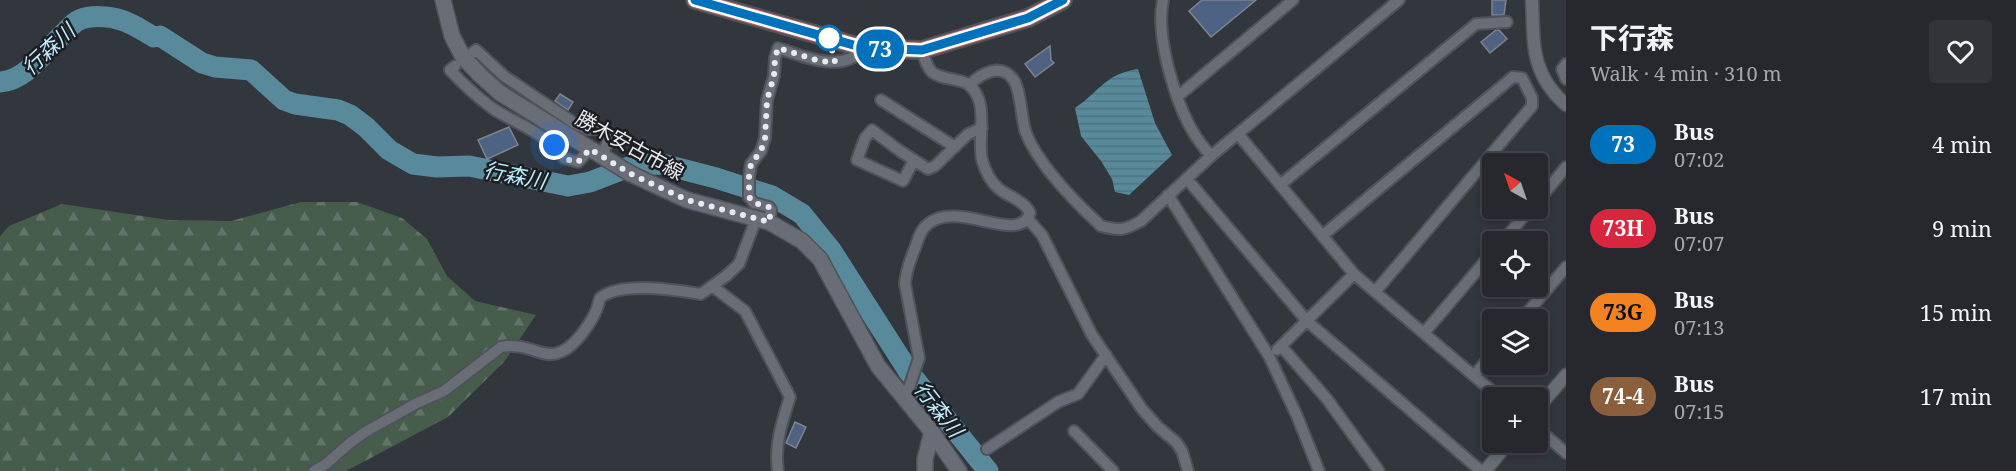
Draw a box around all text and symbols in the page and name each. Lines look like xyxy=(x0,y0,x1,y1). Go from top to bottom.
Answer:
water label: 行森川 xyxy=(15,16,82,81)
text: 下行森 xyxy=(1590,18,1674,56)
button: heart xyxy=(1929,20,1992,83)
unlabelled marker xyxy=(816,25,842,51)
line badge: 73 xyxy=(853,29,907,68)
text: 73 xyxy=(868,35,892,63)
text: Walk · 4 min · 310 m xyxy=(1590,60,1782,87)
street label: 勝木安古市線 xyxy=(571,104,689,186)
text: Bus xyxy=(1674,116,1714,146)
text: 4 min xyxy=(1932,129,1992,159)
your location xyxy=(539,130,569,160)
text: 73 xyxy=(1611,130,1635,158)
text: 07:02 xyxy=(1674,146,1724,173)
north arrow xyxy=(1482,153,1548,219)
map controls xyxy=(1482,153,1548,453)
water label: 行森川 xyxy=(481,155,551,195)
text: Bus xyxy=(1674,200,1714,230)
text: 9 min xyxy=(1932,213,1992,243)
text: 73H xyxy=(1603,214,1643,242)
text: 07:07 xyxy=(1674,230,1724,257)
button: locate xyxy=(1482,231,1548,297)
text: Bus xyxy=(1674,284,1714,314)
text: 15 min xyxy=(1920,297,1992,327)
text: 73G xyxy=(1603,298,1643,326)
button: layers xyxy=(1482,309,1548,375)
text: 07:13 xyxy=(1674,314,1724,341)
text: Bus xyxy=(1674,368,1714,398)
water label: 行森川 xyxy=(909,376,971,444)
text: 17 min xyxy=(1920,381,1992,411)
text: 74-4 xyxy=(1602,382,1644,410)
button: + xyxy=(1482,387,1548,453)
text: 07:15 xyxy=(1674,398,1725,425)

